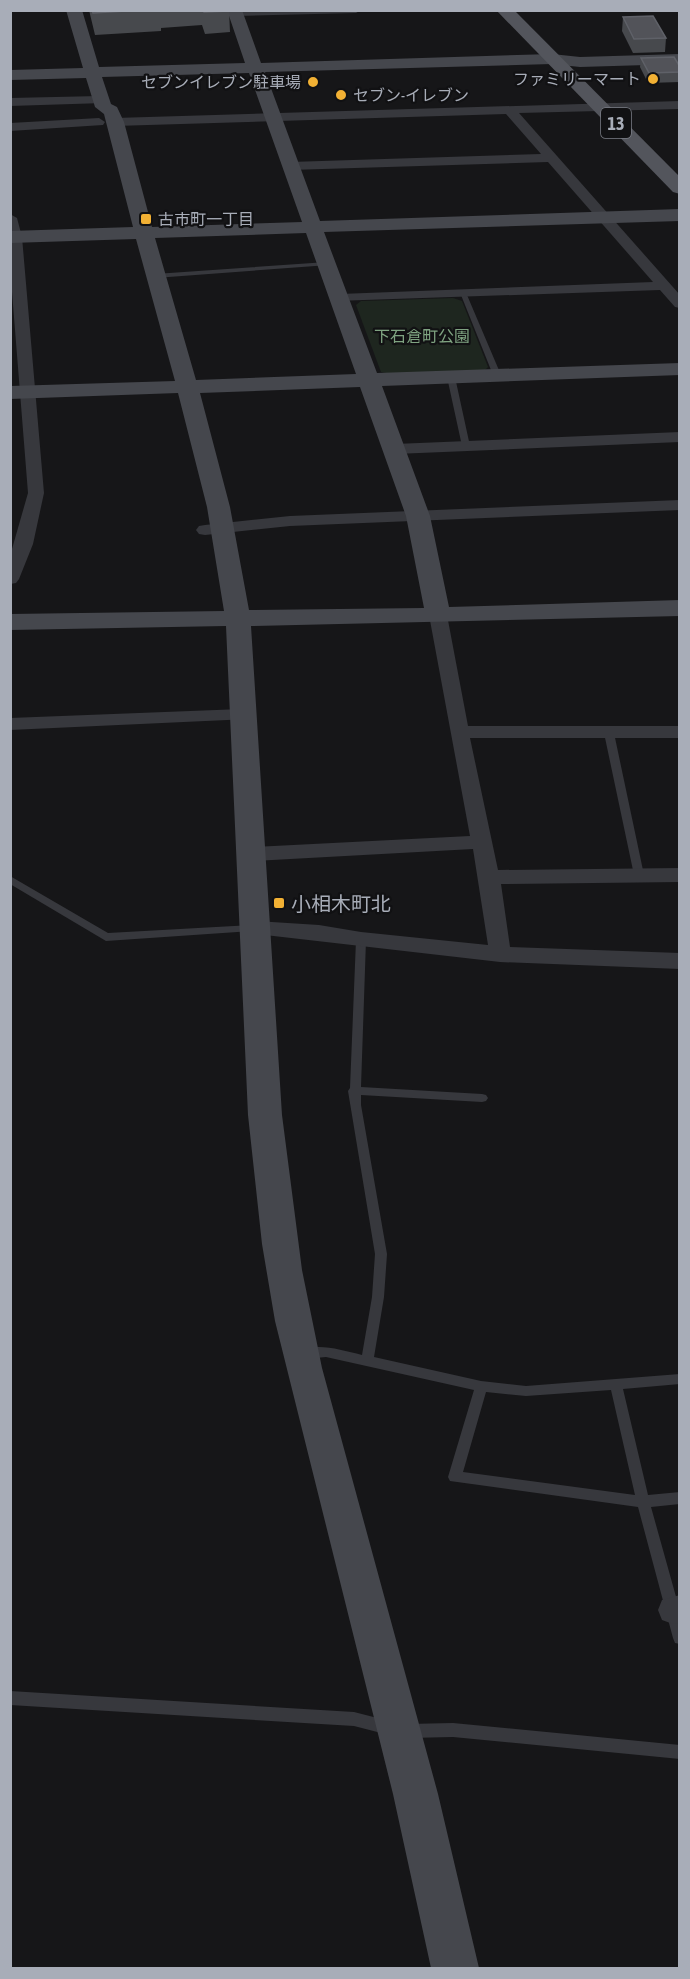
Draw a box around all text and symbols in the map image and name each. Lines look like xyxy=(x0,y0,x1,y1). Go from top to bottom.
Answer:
place label: ファミリーマート xyxy=(513,70,641,88)
marker: ファミリーマート xyxy=(646,72,660,86)
place label: セブンイレブン駐車場 xyxy=(141,73,301,91)
marker: セブンイレブン駐車場 xyxy=(306,75,320,89)
place label: セブン-イレブン xyxy=(353,86,469,104)
marker: セブン-イレブン xyxy=(334,88,348,102)
road number: 13 xyxy=(601,108,631,138)
place label: 古市町一丁目 xyxy=(158,210,254,228)
marker: 古市町一丁目 xyxy=(139,212,153,226)
park label: 下石倉町公園 xyxy=(374,327,470,345)
place label: 小相木町北 xyxy=(291,892,391,915)
marker: 小相木町北 xyxy=(272,896,286,910)

